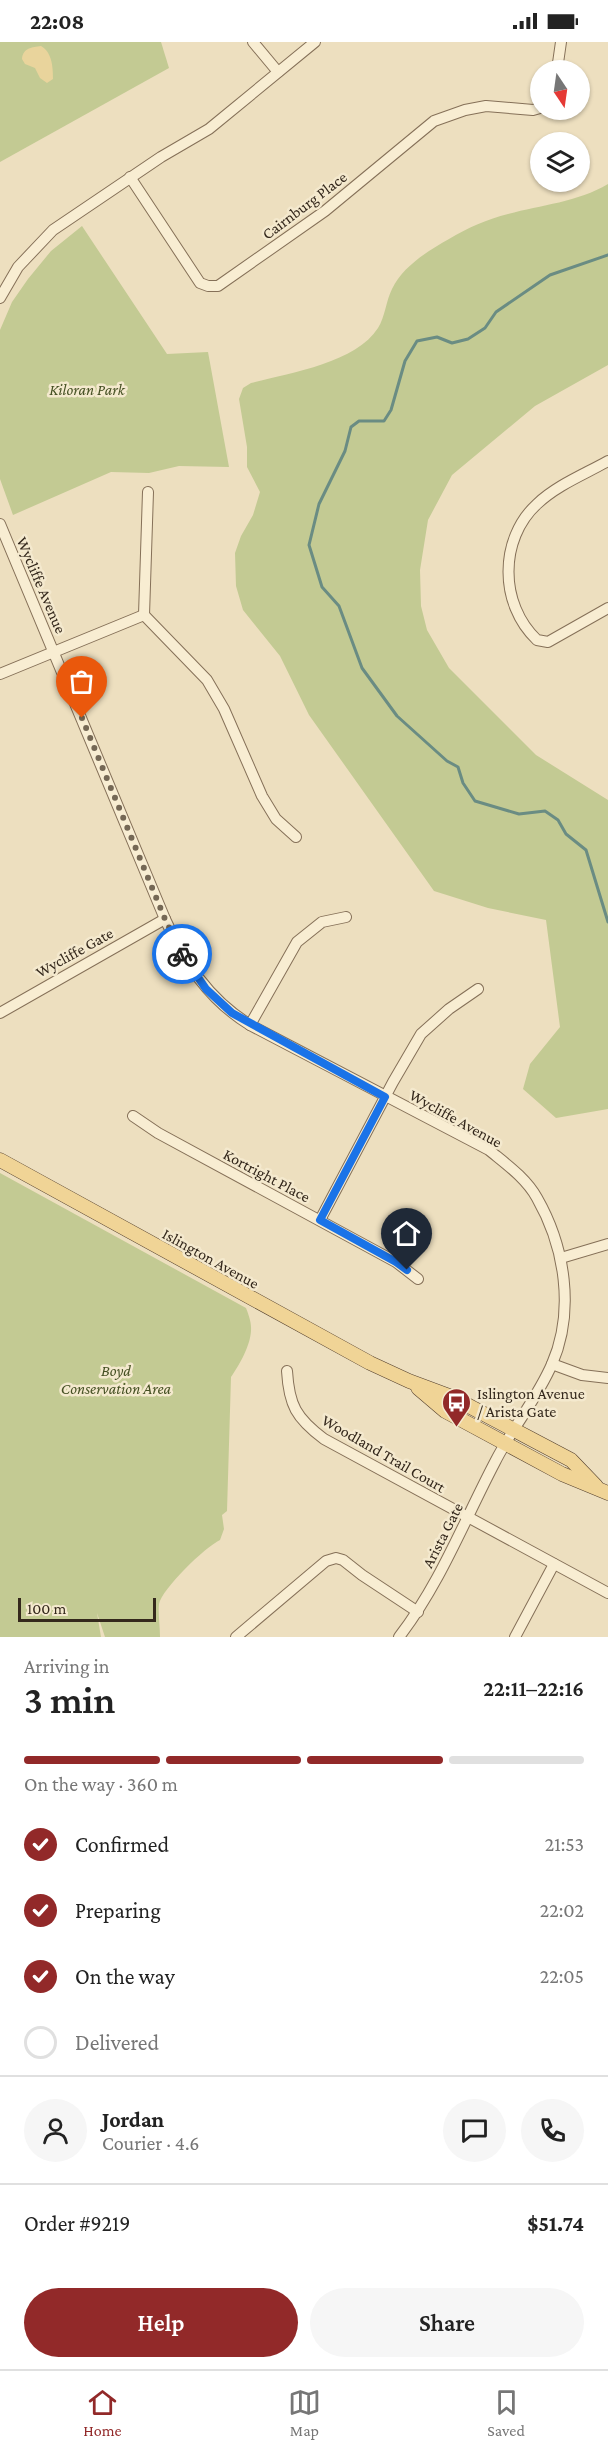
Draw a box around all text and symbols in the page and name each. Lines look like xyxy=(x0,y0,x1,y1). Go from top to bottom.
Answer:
text: 22:08 xyxy=(30,9,84,34)
north arrow xyxy=(530,60,590,120)
map controls xyxy=(530,60,590,192)
button: layers xyxy=(530,132,590,192)
street label: Cairnburg Place xyxy=(259,168,350,243)
park label: Kiloran Park xyxy=(49,381,126,398)
street label: Wycliffe Avenue xyxy=(13,534,70,636)
pin xyxy=(56,656,107,718)
icon: bag xyxy=(65,665,98,698)
street label: Wycliffe Gate xyxy=(33,924,116,982)
courier xyxy=(152,924,212,984)
icon: bike xyxy=(166,938,199,971)
street label: Wycliffe Avenue xyxy=(406,1086,505,1152)
street label: Kortright Place xyxy=(220,1145,313,1206)
pin xyxy=(381,1208,432,1270)
icon: home xyxy=(390,1217,423,1250)
street label: Islington Avenue xyxy=(159,1225,262,1293)
park label: Boyd Conservation Area xyxy=(61,1362,172,1397)
place label: Islington Avenue / Arista Gate xyxy=(477,1385,585,1420)
bus stop icon: Islington Avenue / Arista Gate xyxy=(440,1386,472,1428)
street label: Woodland Trail Court xyxy=(319,1411,449,1496)
street label: Arista Gate xyxy=(419,1500,466,1571)
scale bar xyxy=(18,1595,156,1622)
text: 100 m xyxy=(27,1600,66,1617)
text: Arriving in xyxy=(24,1655,109,1677)
text: 22:11–22:16 xyxy=(483,1676,584,1701)
text: 3 min xyxy=(24,1678,115,1721)
text: On the way · 360 m xyxy=(24,1773,178,1795)
icon: check xyxy=(24,1828,57,1861)
text: Confirmed xyxy=(75,1832,169,1857)
text: 21:53 xyxy=(545,1833,584,1855)
icon: check xyxy=(24,1894,57,1927)
text: Preparing xyxy=(75,1898,161,1923)
text: 22:02 xyxy=(540,1899,584,1921)
icon: check xyxy=(24,1960,57,1993)
text: On the way xyxy=(75,1964,175,1989)
text: 22:05 xyxy=(540,1965,584,1987)
text: Delivered xyxy=(75,2030,159,2055)
button: person xyxy=(24,2099,87,2162)
button: chat xyxy=(443,2099,506,2162)
button: phone xyxy=(521,2099,584,2162)
text: Jordan xyxy=(102,2107,164,2132)
text: Courier · 4.6 xyxy=(102,2132,200,2154)
text: Order #9219 xyxy=(24,2211,130,2236)
text: $51.74 xyxy=(527,2211,584,2236)
button: Help xyxy=(24,2288,298,2357)
button: Share xyxy=(310,2288,584,2357)
tab: Home xyxy=(83,2386,122,2439)
tab: Map xyxy=(288,2386,321,2439)
tab: Saved xyxy=(487,2386,525,2439)

